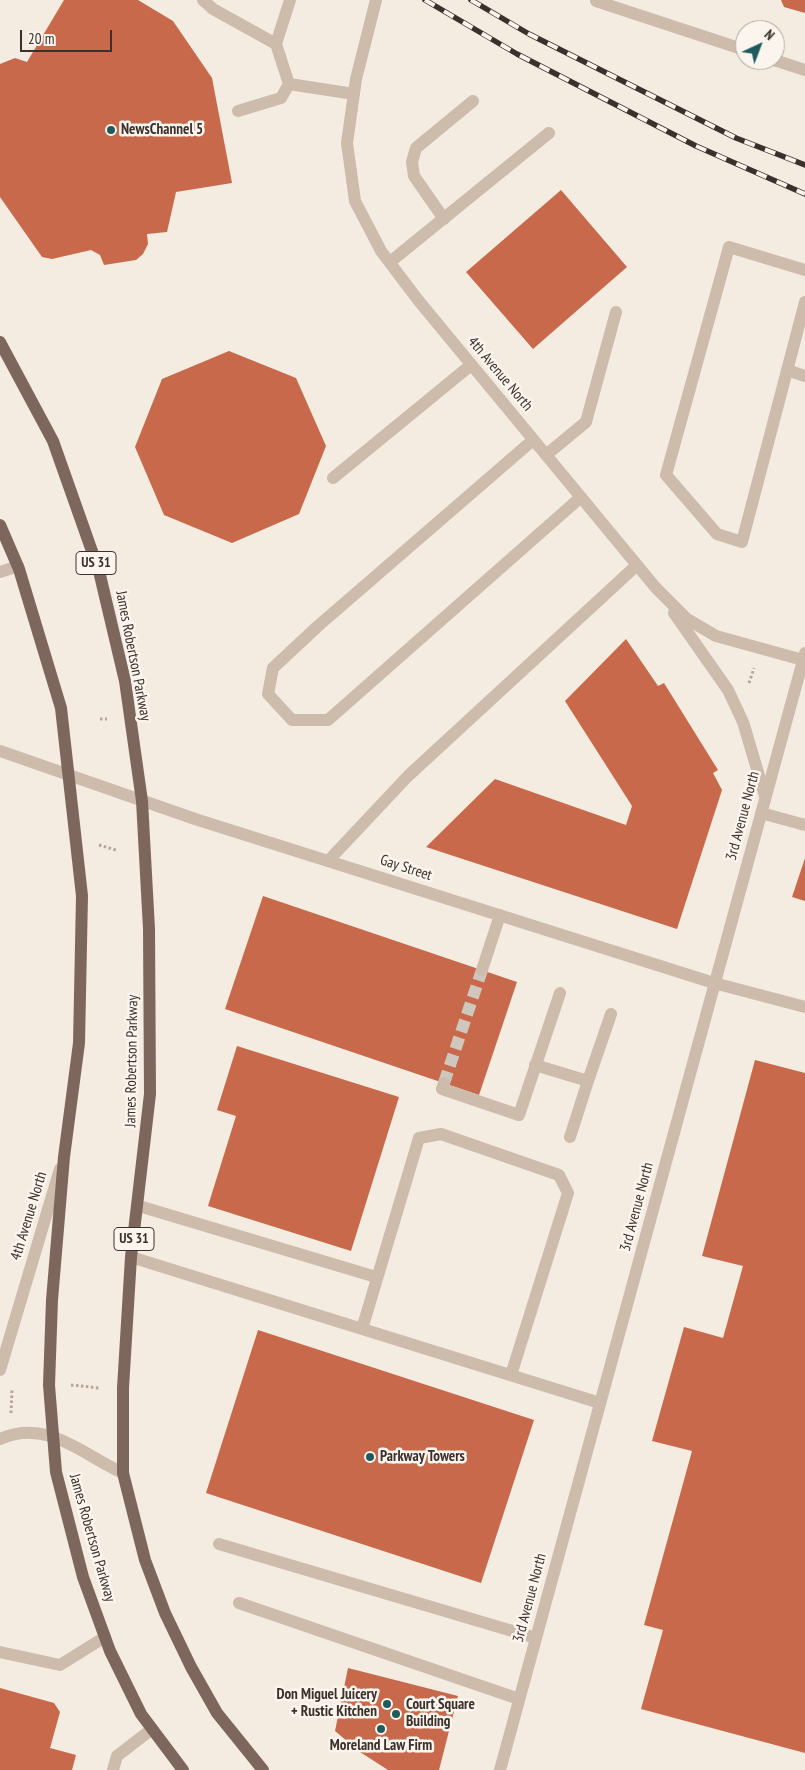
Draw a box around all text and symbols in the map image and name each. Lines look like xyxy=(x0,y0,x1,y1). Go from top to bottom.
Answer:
scale bar xyxy=(22,20,115,52)
north arrow xyxy=(735,20,785,70)
text: N xyxy=(761,26,778,44)
text: 20 m xyxy=(28,29,54,48)
place label: NewsChannel 5 xyxy=(121,121,203,139)
marker: NewsChannel 5 xyxy=(105,124,117,136)
street label: 4th Avenue North xyxy=(464,333,536,415)
road number: US 31 xyxy=(76,552,116,574)
street label: James Robertson Parkway xyxy=(112,589,154,723)
street label: 3rd Avenue North xyxy=(722,770,764,862)
street label: Gay Street xyxy=(378,851,434,885)
street label: James Robertson Parkway xyxy=(122,995,142,1127)
street label: 3rd Avenue North xyxy=(616,1161,658,1253)
street label: 4th Avenue North xyxy=(7,1170,51,1262)
road number: US 31 xyxy=(114,1228,154,1250)
place label: Parkway Towers xyxy=(380,1448,465,1466)
marker: Parkway Towers xyxy=(364,1451,376,1463)
street label: James Robertson Parkway xyxy=(65,1472,119,1604)
street label: 3rd Avenue North xyxy=(509,1552,551,1644)
place label: Don Miguel Juicery + Rustic Kitchen xyxy=(276,1686,377,1721)
place label: Court Square Building xyxy=(406,1696,475,1731)
marker: Don Miguel Juicery + Rustic Kitchen xyxy=(381,1698,393,1710)
marker: Court Square Building xyxy=(390,1708,402,1720)
marker: Moreland Law Firm xyxy=(375,1723,387,1735)
place label: Moreland Law Firm xyxy=(330,1737,432,1755)

